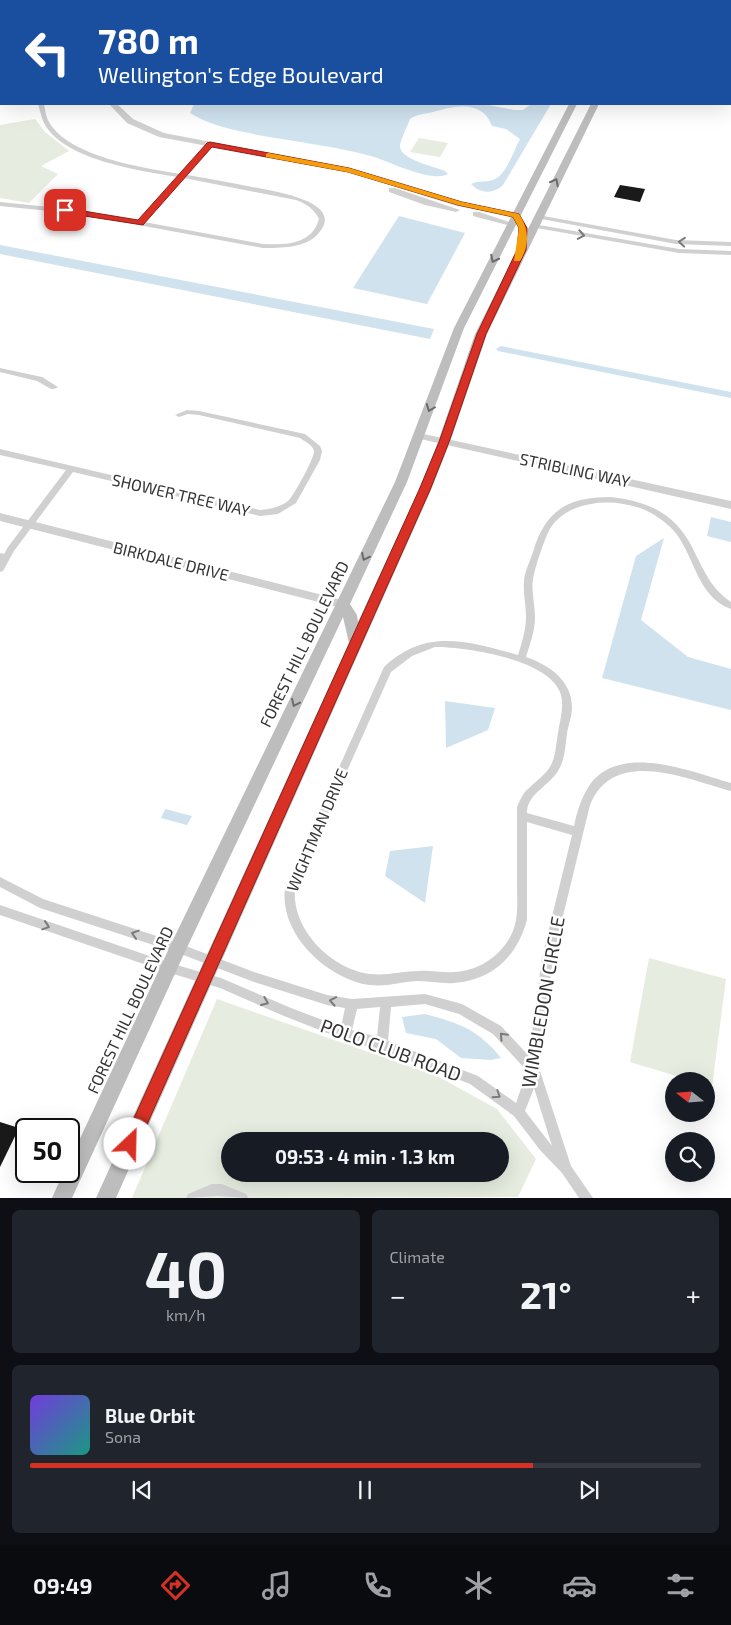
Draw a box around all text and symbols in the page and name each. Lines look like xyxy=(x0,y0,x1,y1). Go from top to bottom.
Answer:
text: 780 m xyxy=(98,19,199,61)
icon: left xyxy=(15,20,80,85)
text: Wellington's Edge Boulevard xyxy=(98,61,384,87)
one-way arrow xyxy=(549,179,559,188)
pin xyxy=(44,189,86,231)
icon: arrive xyxy=(51,196,79,224)
one-way arrow xyxy=(577,229,586,239)
one-way arrow xyxy=(678,237,686,248)
one-way arrow xyxy=(490,254,500,263)
one-way arrow xyxy=(426,403,436,412)
street label: STRIBLING WAY xyxy=(518,449,632,490)
street label: SHOWER TREE WAY xyxy=(110,469,252,520)
street label: BIRKDALE DRIVE xyxy=(112,537,231,584)
one-way arrow xyxy=(361,552,371,561)
street label: FOREST HILL BOULEVARD xyxy=(255,558,352,730)
one-way arrow xyxy=(291,698,301,707)
street label: WIGHTMAN DRIVE xyxy=(282,765,351,894)
street label: WIMBLEDON CIRCLE xyxy=(516,914,569,1089)
one-way arrow xyxy=(41,921,50,931)
street label: FOREST HILL BOULEVARD xyxy=(82,923,177,1096)
one-way arrow xyxy=(132,930,140,940)
one-way arrow xyxy=(260,996,269,1007)
one-way arrow xyxy=(328,996,337,1006)
street label: POLO CLUB ROAD xyxy=(318,1013,465,1086)
one-way arrow xyxy=(500,1032,509,1041)
north arrow xyxy=(665,1072,715,1122)
map controls xyxy=(665,1072,715,1182)
one-way arrow xyxy=(491,1089,500,1098)
position arrow xyxy=(103,1117,155,1169)
speed limit sign: 50 xyxy=(15,1118,80,1183)
button: search xyxy=(665,1132,715,1182)
text: 09:53 · 4 min · 1.3 km xyxy=(275,1145,455,1168)
text: 40 xyxy=(145,1233,227,1311)
text: Climate xyxy=(390,1247,445,1266)
text: 21° xyxy=(520,1271,572,1317)
text: − xyxy=(390,1278,406,1312)
text: + xyxy=(686,1278,701,1312)
text: km/h xyxy=(166,1305,206,1324)
text: Blue Orbit xyxy=(105,1404,195,1427)
text: Sona xyxy=(105,1427,141,1446)
icon: previous xyxy=(128,1476,156,1504)
icon: pause xyxy=(351,1476,379,1504)
icon: next xyxy=(575,1476,603,1504)
icon: directions xyxy=(158,1568,193,1603)
icon: music xyxy=(259,1568,294,1603)
icon: phone xyxy=(360,1568,395,1603)
icon: climate xyxy=(461,1568,496,1603)
icon: car xyxy=(562,1568,597,1603)
icon: filters xyxy=(663,1568,698,1603)
text: 09:49 xyxy=(33,1572,92,1598)

